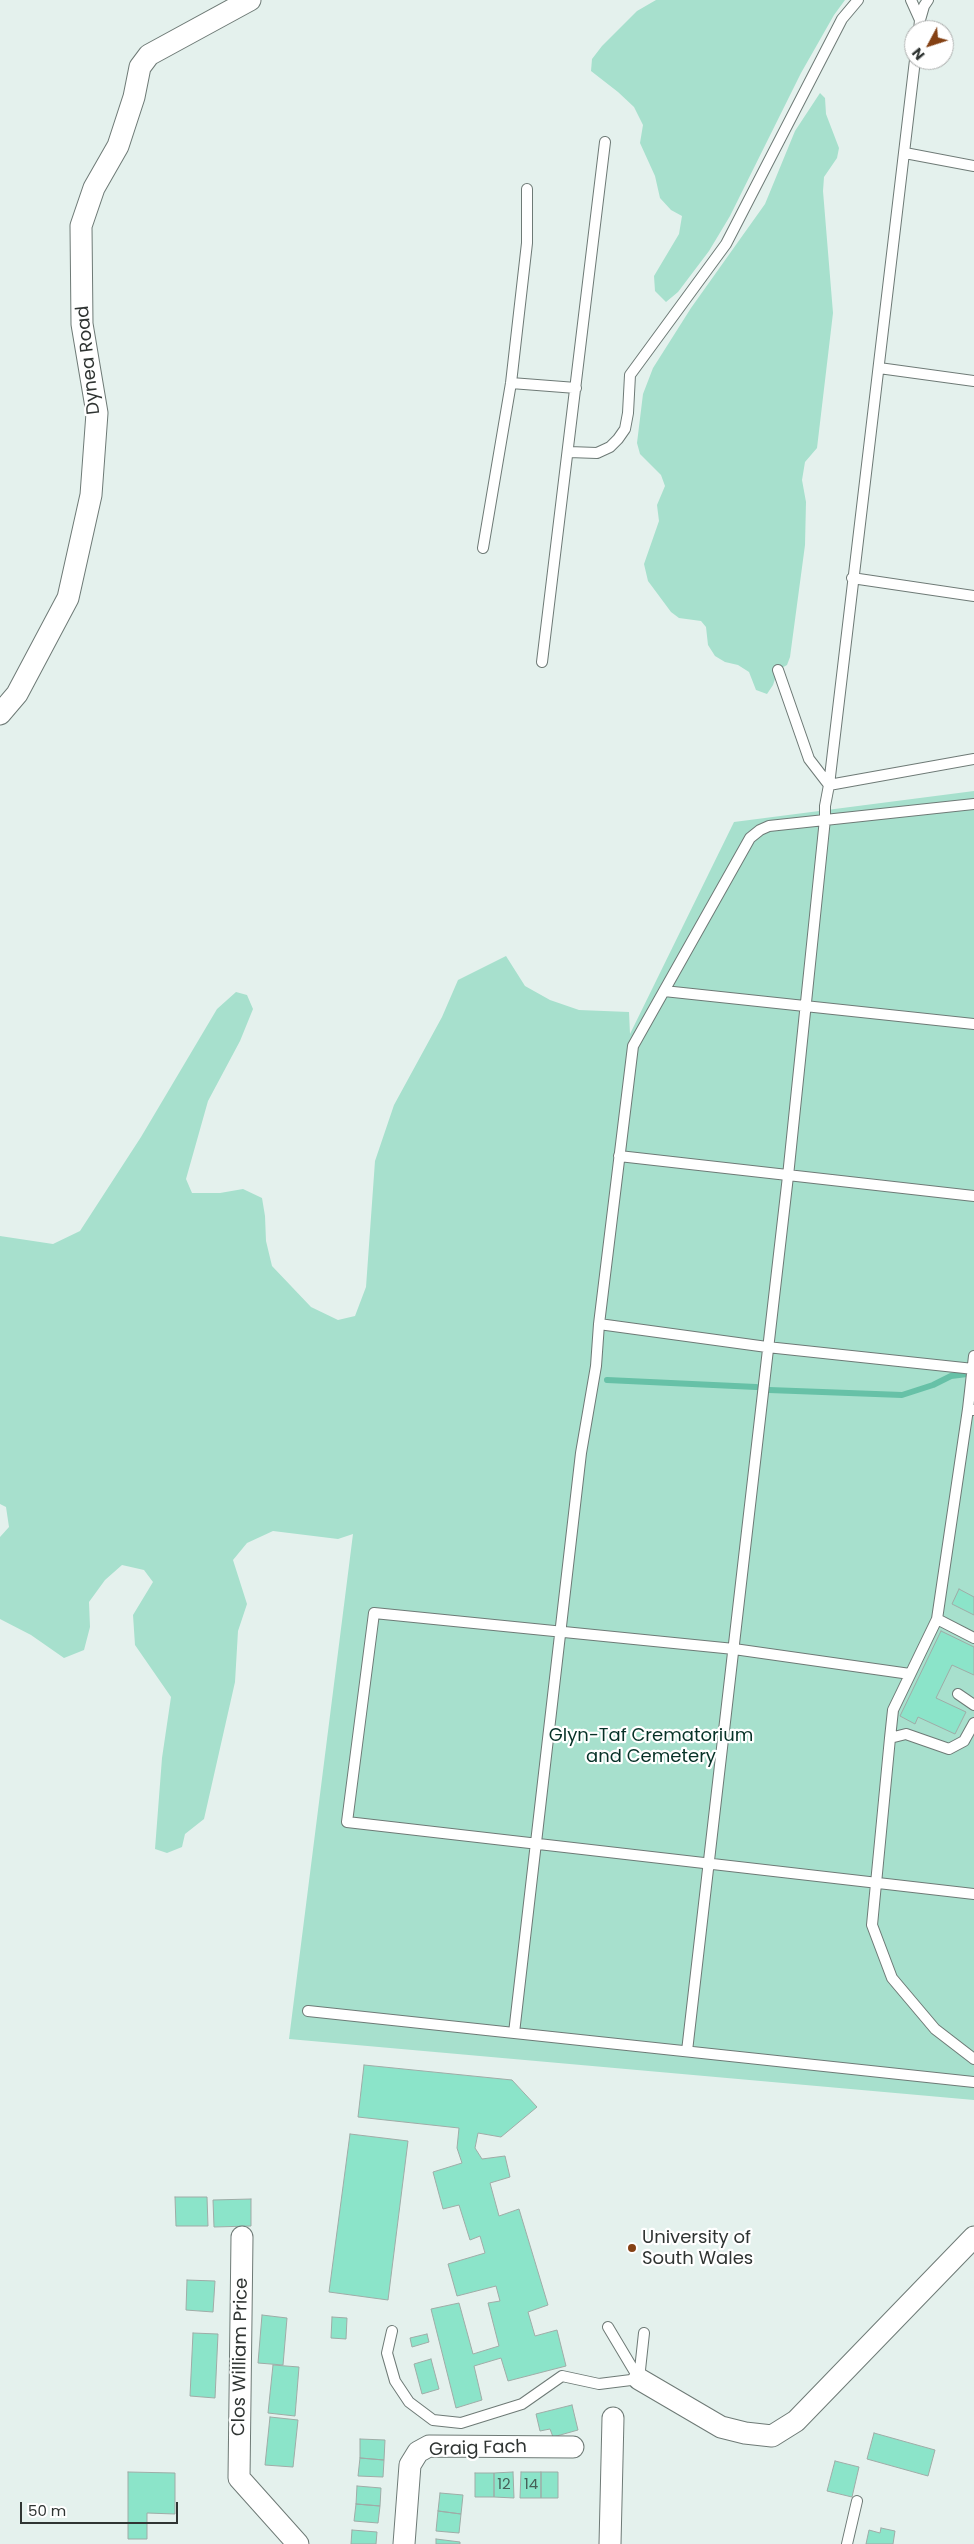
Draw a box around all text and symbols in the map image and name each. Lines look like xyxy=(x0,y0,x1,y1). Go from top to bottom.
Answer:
north arrow xyxy=(904,20,954,70)
text: N xyxy=(907,44,929,64)
street label: Dynea Road xyxy=(73,305,105,415)
park label: Glyn-Taf Crematorium and Cemetery xyxy=(549,1725,753,1768)
place label: University of South Wales xyxy=(642,2227,753,2270)
marker: University of South Wales xyxy=(626,2242,638,2254)
street label: Clos William Price xyxy=(229,2278,253,2436)
street label: Graig Fach xyxy=(429,2436,527,2462)
house number: 12 xyxy=(497,2476,511,2494)
house number: 14 xyxy=(524,2476,538,2494)
scale bar xyxy=(22,2492,180,2524)
text: 50 m xyxy=(28,2500,66,2521)

